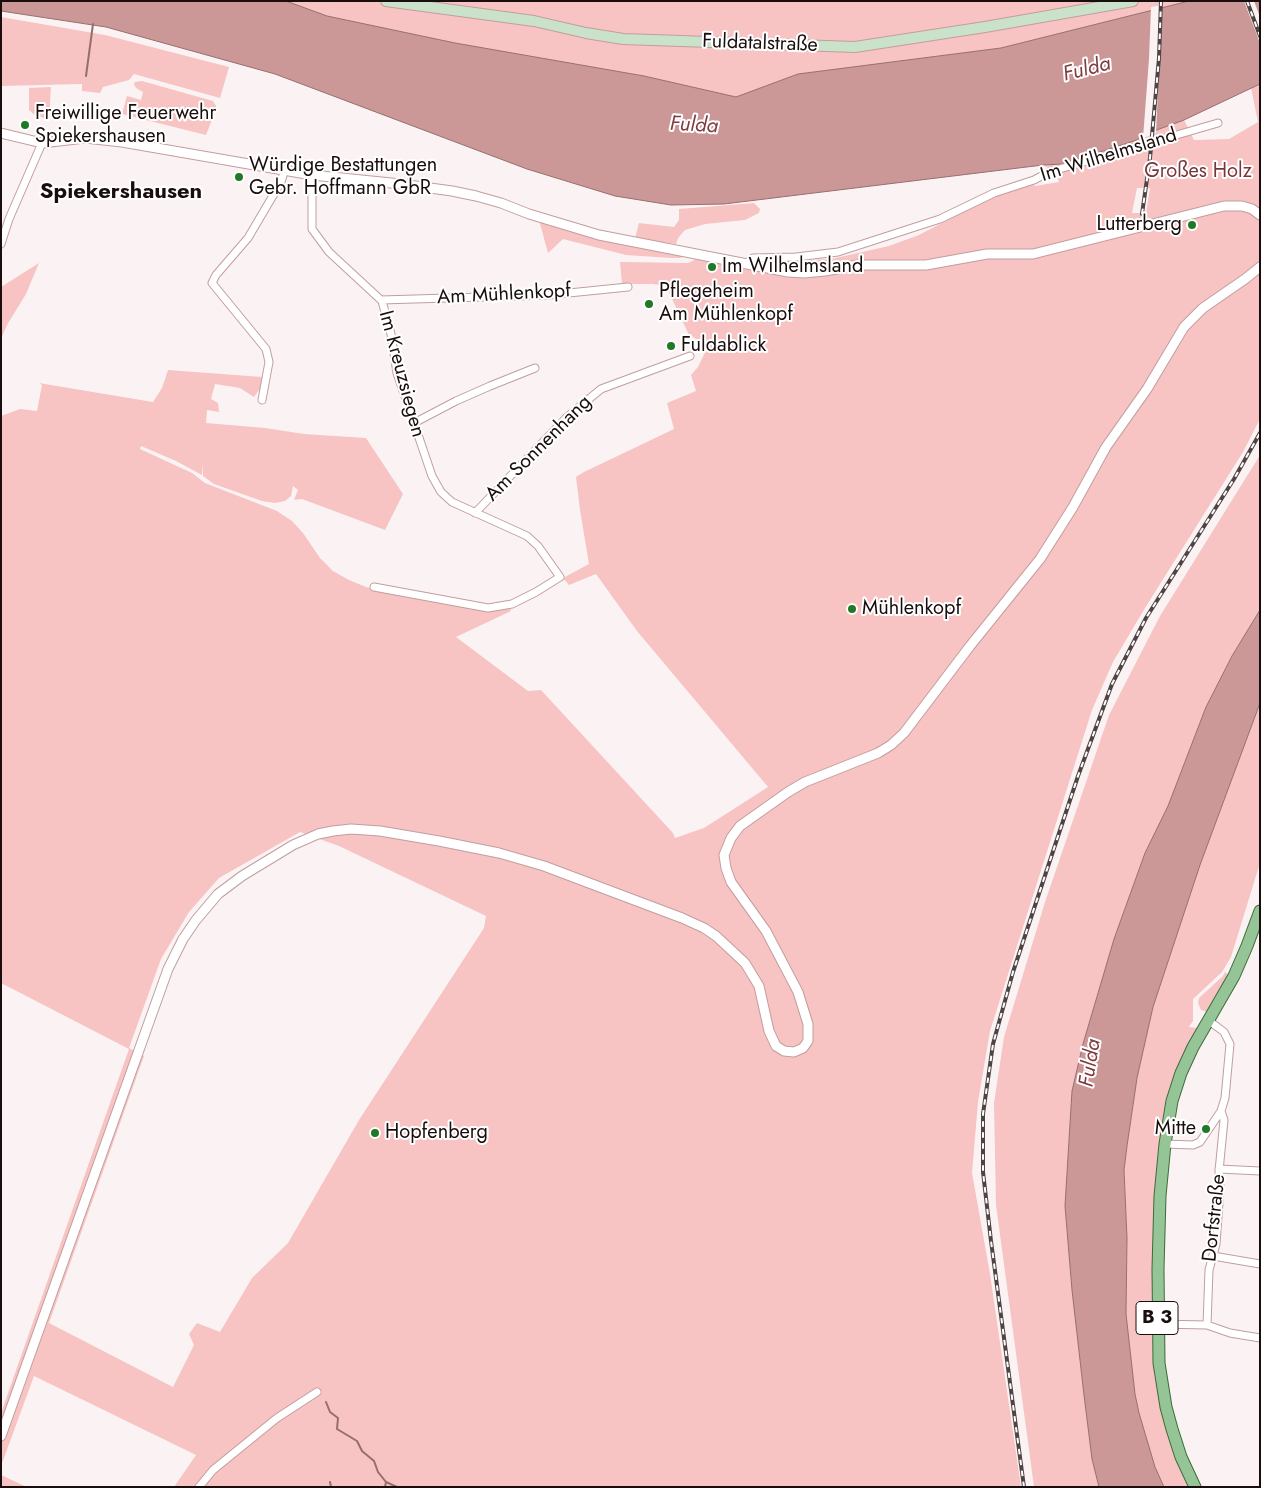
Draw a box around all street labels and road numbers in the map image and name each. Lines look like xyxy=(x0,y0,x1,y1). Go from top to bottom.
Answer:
street label: Fuldatalstraße xyxy=(702,30,818,58)
street label: Im Wilhelmsland xyxy=(1038,124,1180,188)
street label: Am Mühlenkopf xyxy=(436,280,572,310)
street label: Im Kreuzsiegen xyxy=(373,308,429,440)
street label: Am Sonnenhang xyxy=(481,391,597,507)
street label: Dorfstraße xyxy=(1198,1173,1232,1263)
road number: B 3 xyxy=(1136,1302,1178,1335)

